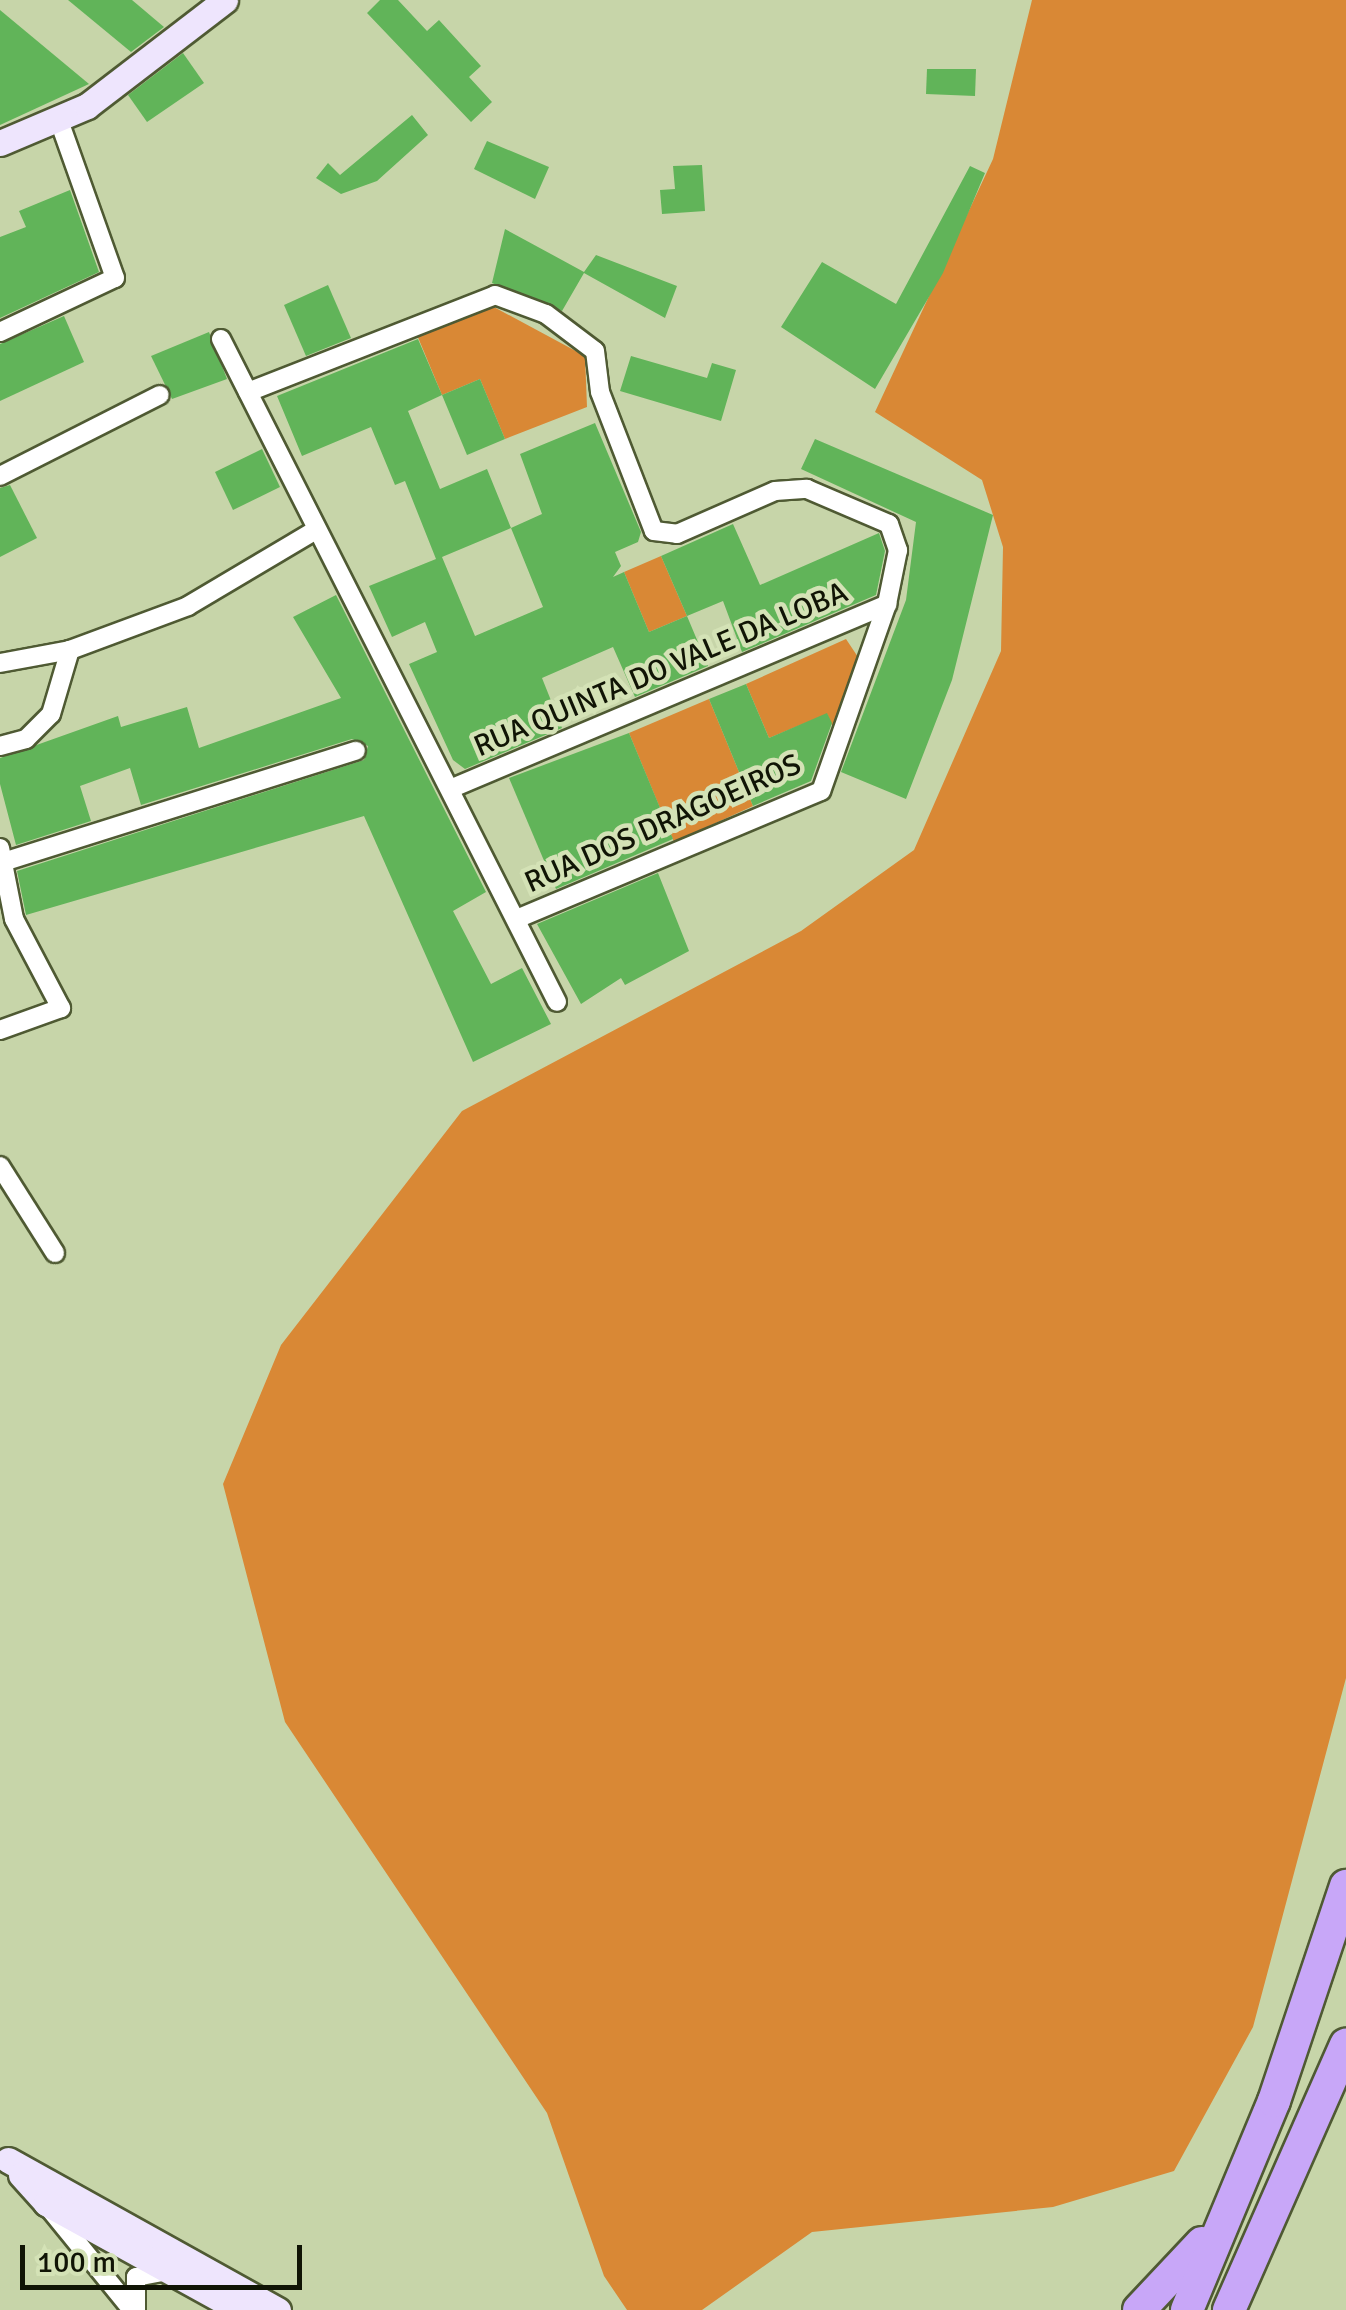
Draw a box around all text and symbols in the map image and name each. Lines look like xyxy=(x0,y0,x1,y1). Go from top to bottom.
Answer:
street label: RUA QUINTA DO VALE DA LOBA xyxy=(469,575,853,765)
street label: RUA DOS DRAGOEIROS xyxy=(519,747,807,901)
scale bar xyxy=(25,2225,308,2287)
text: 100 m xyxy=(37,2244,116,2281)

